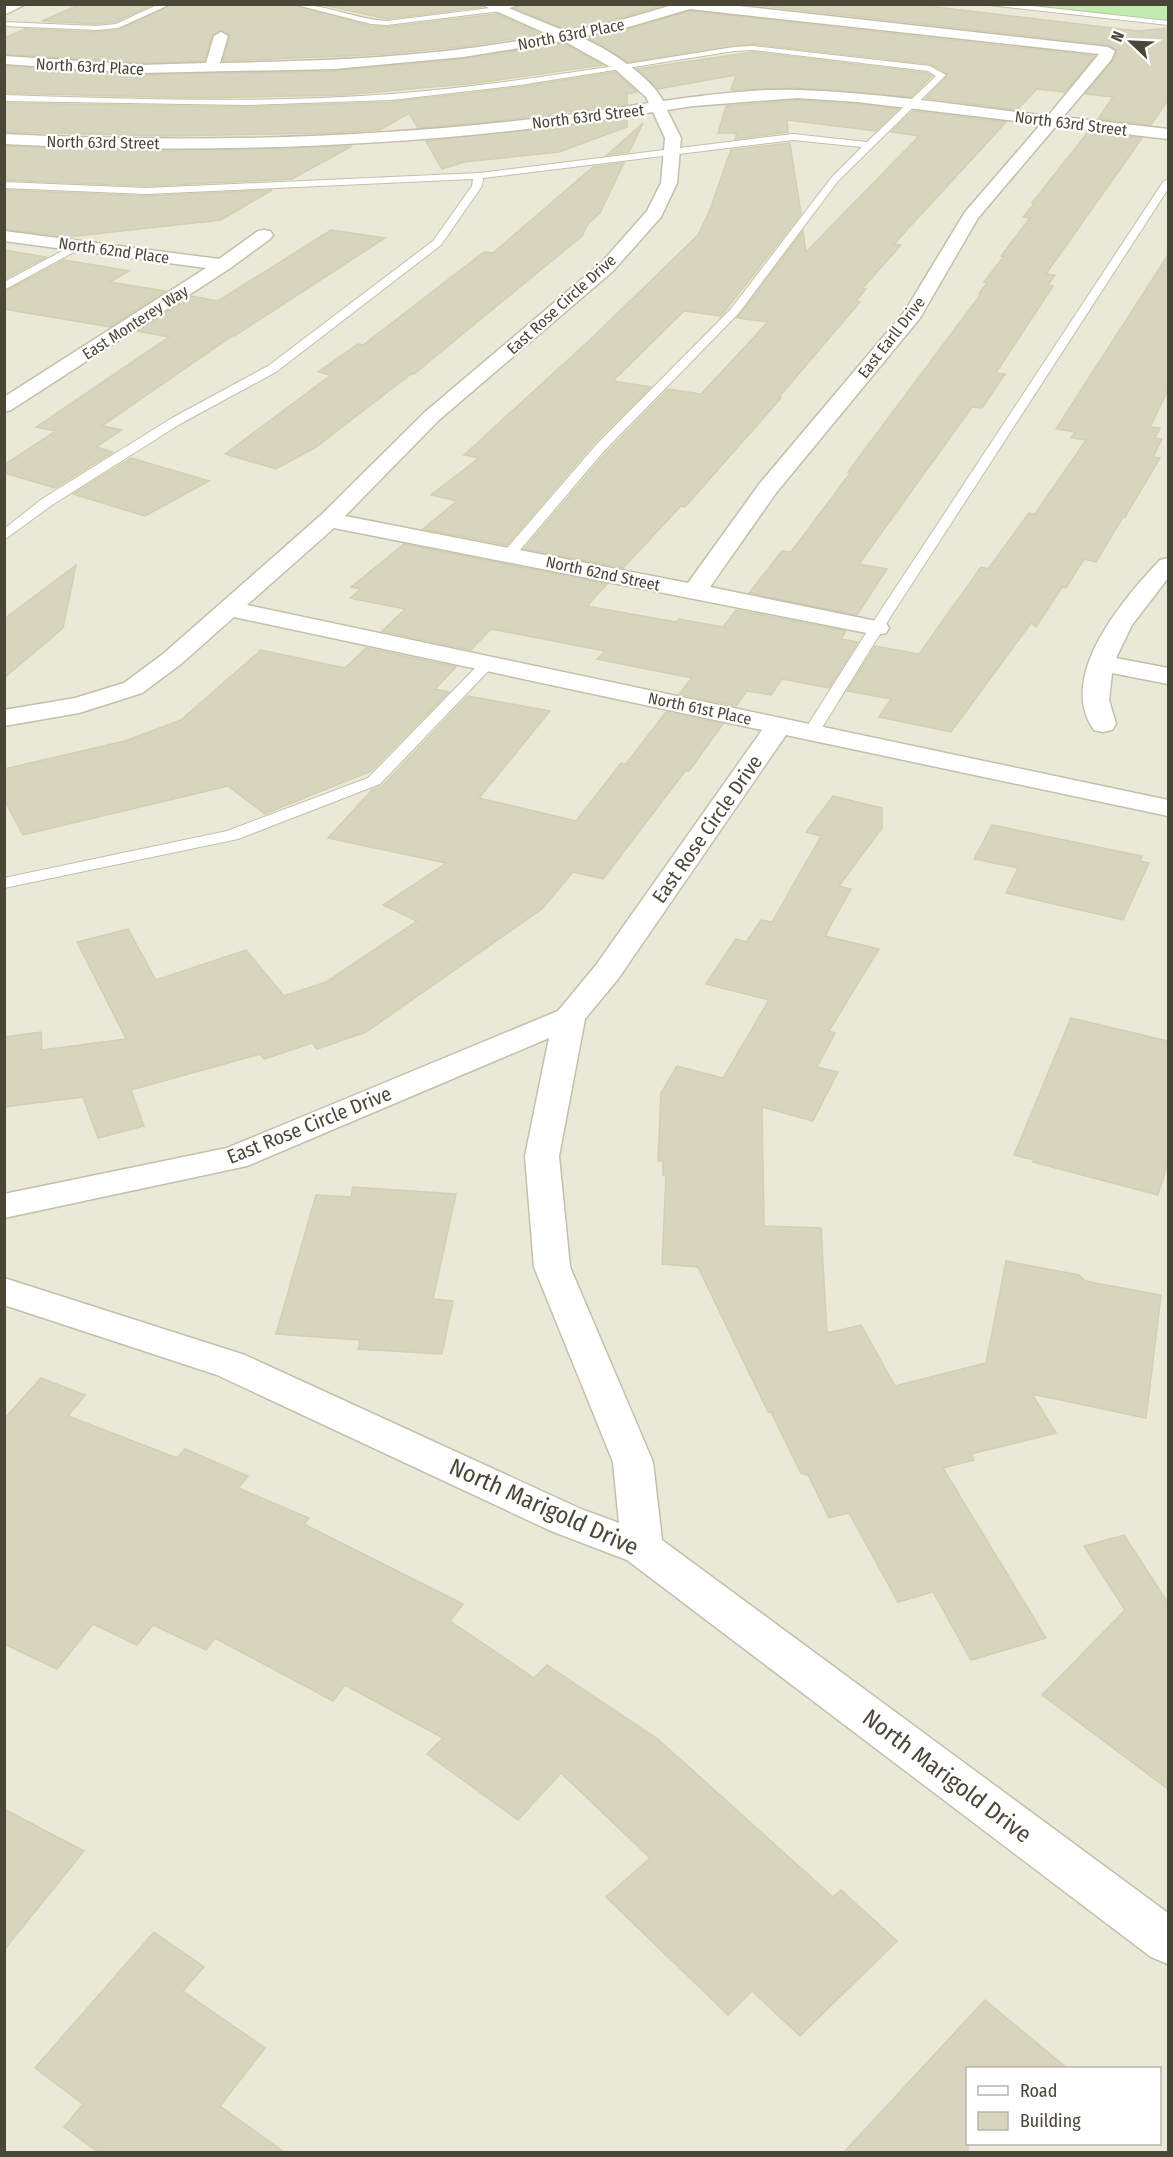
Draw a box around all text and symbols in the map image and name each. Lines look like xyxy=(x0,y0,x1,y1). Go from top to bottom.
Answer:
north arrow xyxy=(1101,12,1161,72)
street label: North 63rd Place xyxy=(516,15,626,54)
text: N xyxy=(1107,28,1128,44)
street label: North 63rd Place xyxy=(35,54,145,79)
street label: North 63rd Street xyxy=(531,100,646,133)
street label: North 63rd Street xyxy=(1014,107,1129,140)
street label: North 63rd Street xyxy=(46,132,160,153)
street label: North 62nd Place xyxy=(57,233,170,268)
street label: East Rose Circle Drive xyxy=(503,250,620,358)
street label: East Monterey Way xyxy=(79,281,192,364)
street label: East Earll Drive xyxy=(854,293,929,382)
street label: North 62nd Street xyxy=(544,552,662,595)
street label: North 61st Place xyxy=(647,688,753,729)
street label: East Rose Circle Drive xyxy=(647,750,767,908)
street label: East Rose Circle Drive xyxy=(223,1081,395,1169)
street label: North Marigold Drive xyxy=(445,1453,643,1561)
street label: North Marigold Drive xyxy=(857,1703,1037,1849)
legend xyxy=(966,2067,1161,2145)
text: Road xyxy=(1020,2080,1057,2102)
text: Building xyxy=(1020,2110,1081,2132)

